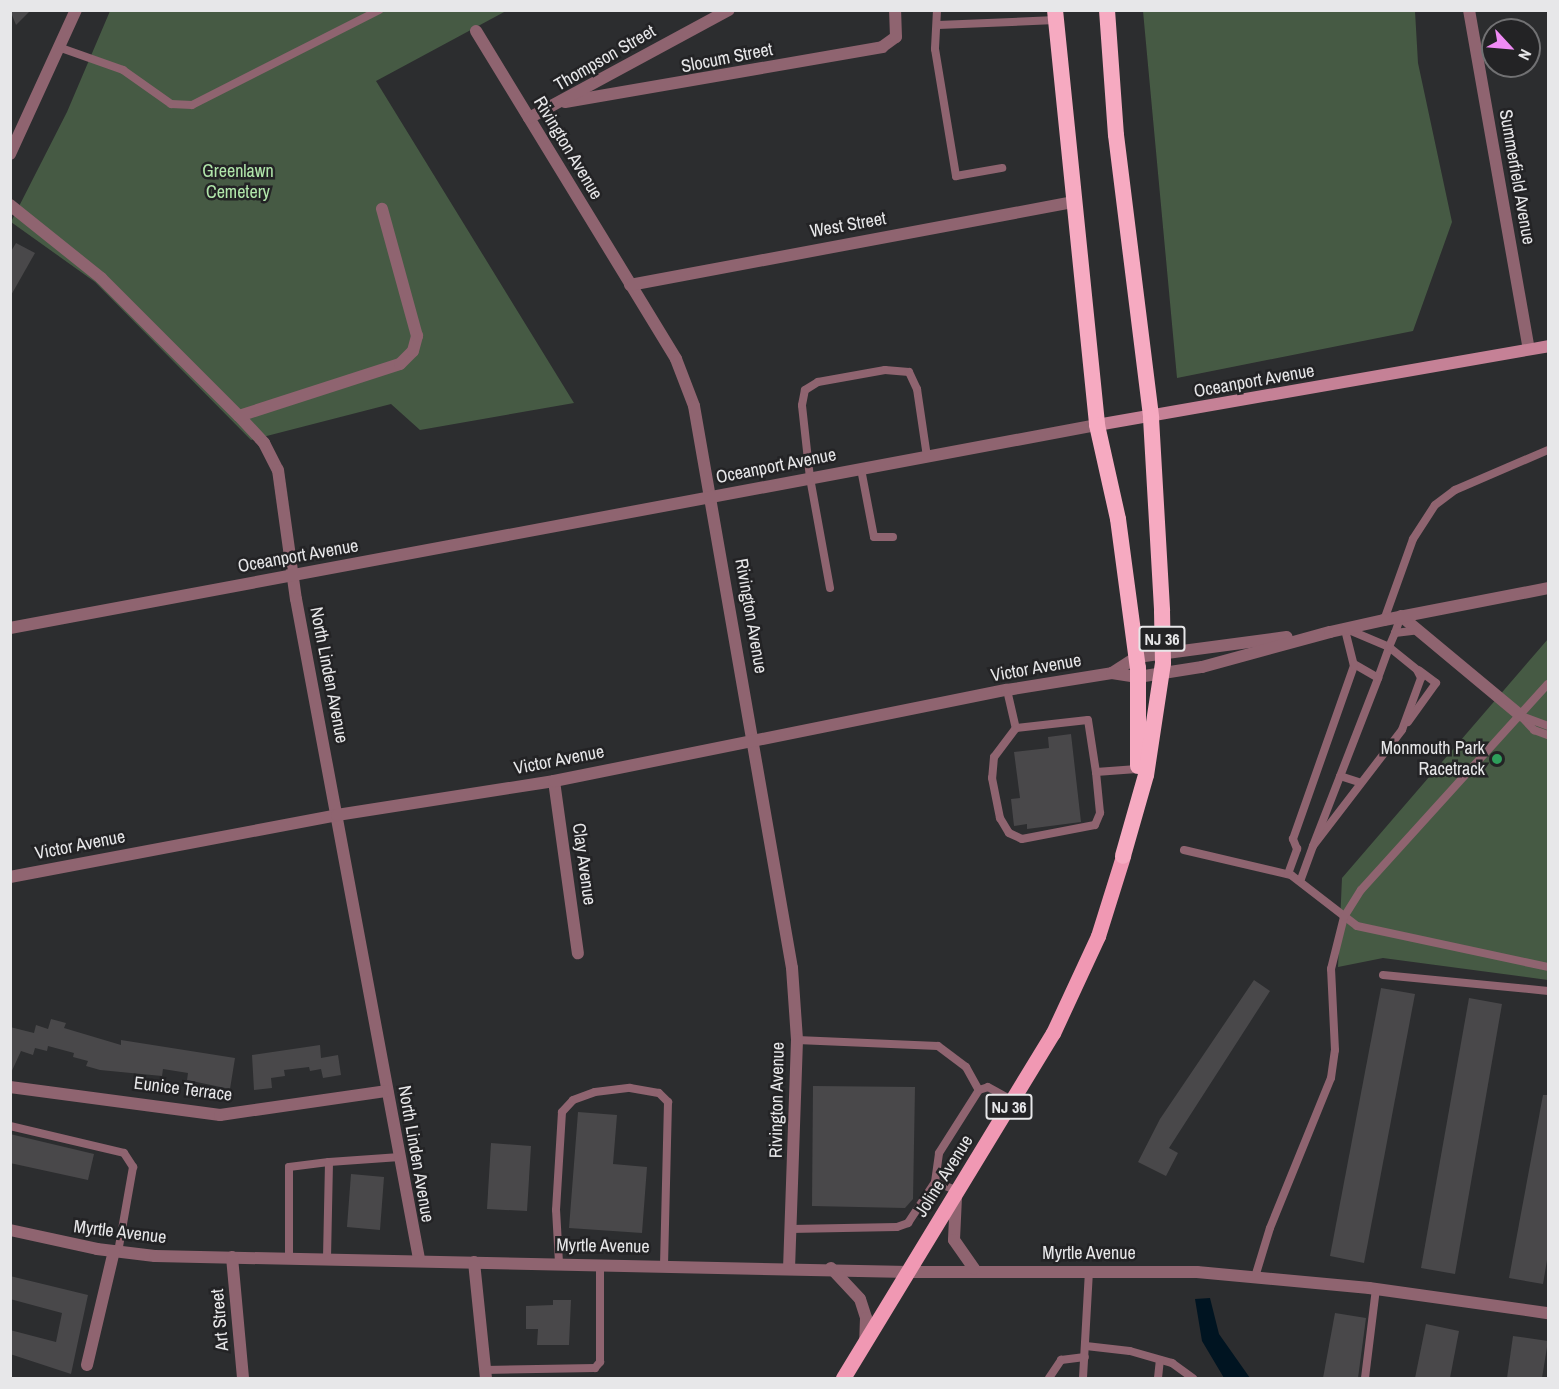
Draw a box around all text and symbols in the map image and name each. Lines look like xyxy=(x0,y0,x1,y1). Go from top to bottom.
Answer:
north arrow xyxy=(1481,18,1541,78)
street label: Thompson Street xyxy=(551,20,659,96)
street label: Slocum Street xyxy=(679,39,775,77)
text: N xyxy=(1513,46,1537,64)
street label: Rivington Avenue xyxy=(529,92,607,204)
street label: Summerfield Avenue xyxy=(1494,107,1540,247)
park label: Greenlawn Cemetery xyxy=(202,161,274,204)
street label: West Street xyxy=(808,208,888,242)
street label: Oceanport Avenue xyxy=(1192,360,1316,402)
street label: Oceanport Avenue xyxy=(714,444,838,488)
street label: Oceanport Avenue xyxy=(236,535,360,577)
street label: Rivington Avenue xyxy=(730,556,772,676)
street label: North Linden Avenue xyxy=(305,605,353,745)
road number: NJ 36 xyxy=(1138,626,1186,652)
street label: Victor Avenue xyxy=(989,649,1083,687)
place label: Monmouth Park Racetrack xyxy=(1381,738,1485,780)
street label: Victor Avenue xyxy=(512,741,606,779)
marker: Monmouth Park Racetrack xyxy=(1490,752,1504,766)
street label: Clay Avenue xyxy=(567,821,601,907)
street label: Victor Avenue xyxy=(33,826,127,864)
street label: Rivington Avenue xyxy=(765,1041,789,1159)
street label: Eunice Terrace xyxy=(132,1072,234,1106)
street label: North Linden Avenue xyxy=(393,1084,439,1224)
road number: NJ 36 xyxy=(985,1094,1033,1120)
street label: Joline Avenue xyxy=(910,1131,978,1221)
street label: Myrtle Avenue xyxy=(72,1216,168,1248)
street label: Myrtle Avenue xyxy=(556,1234,650,1258)
street label: Myrtle Avenue xyxy=(1042,1242,1136,1264)
street label: Art Street xyxy=(207,1288,233,1352)

